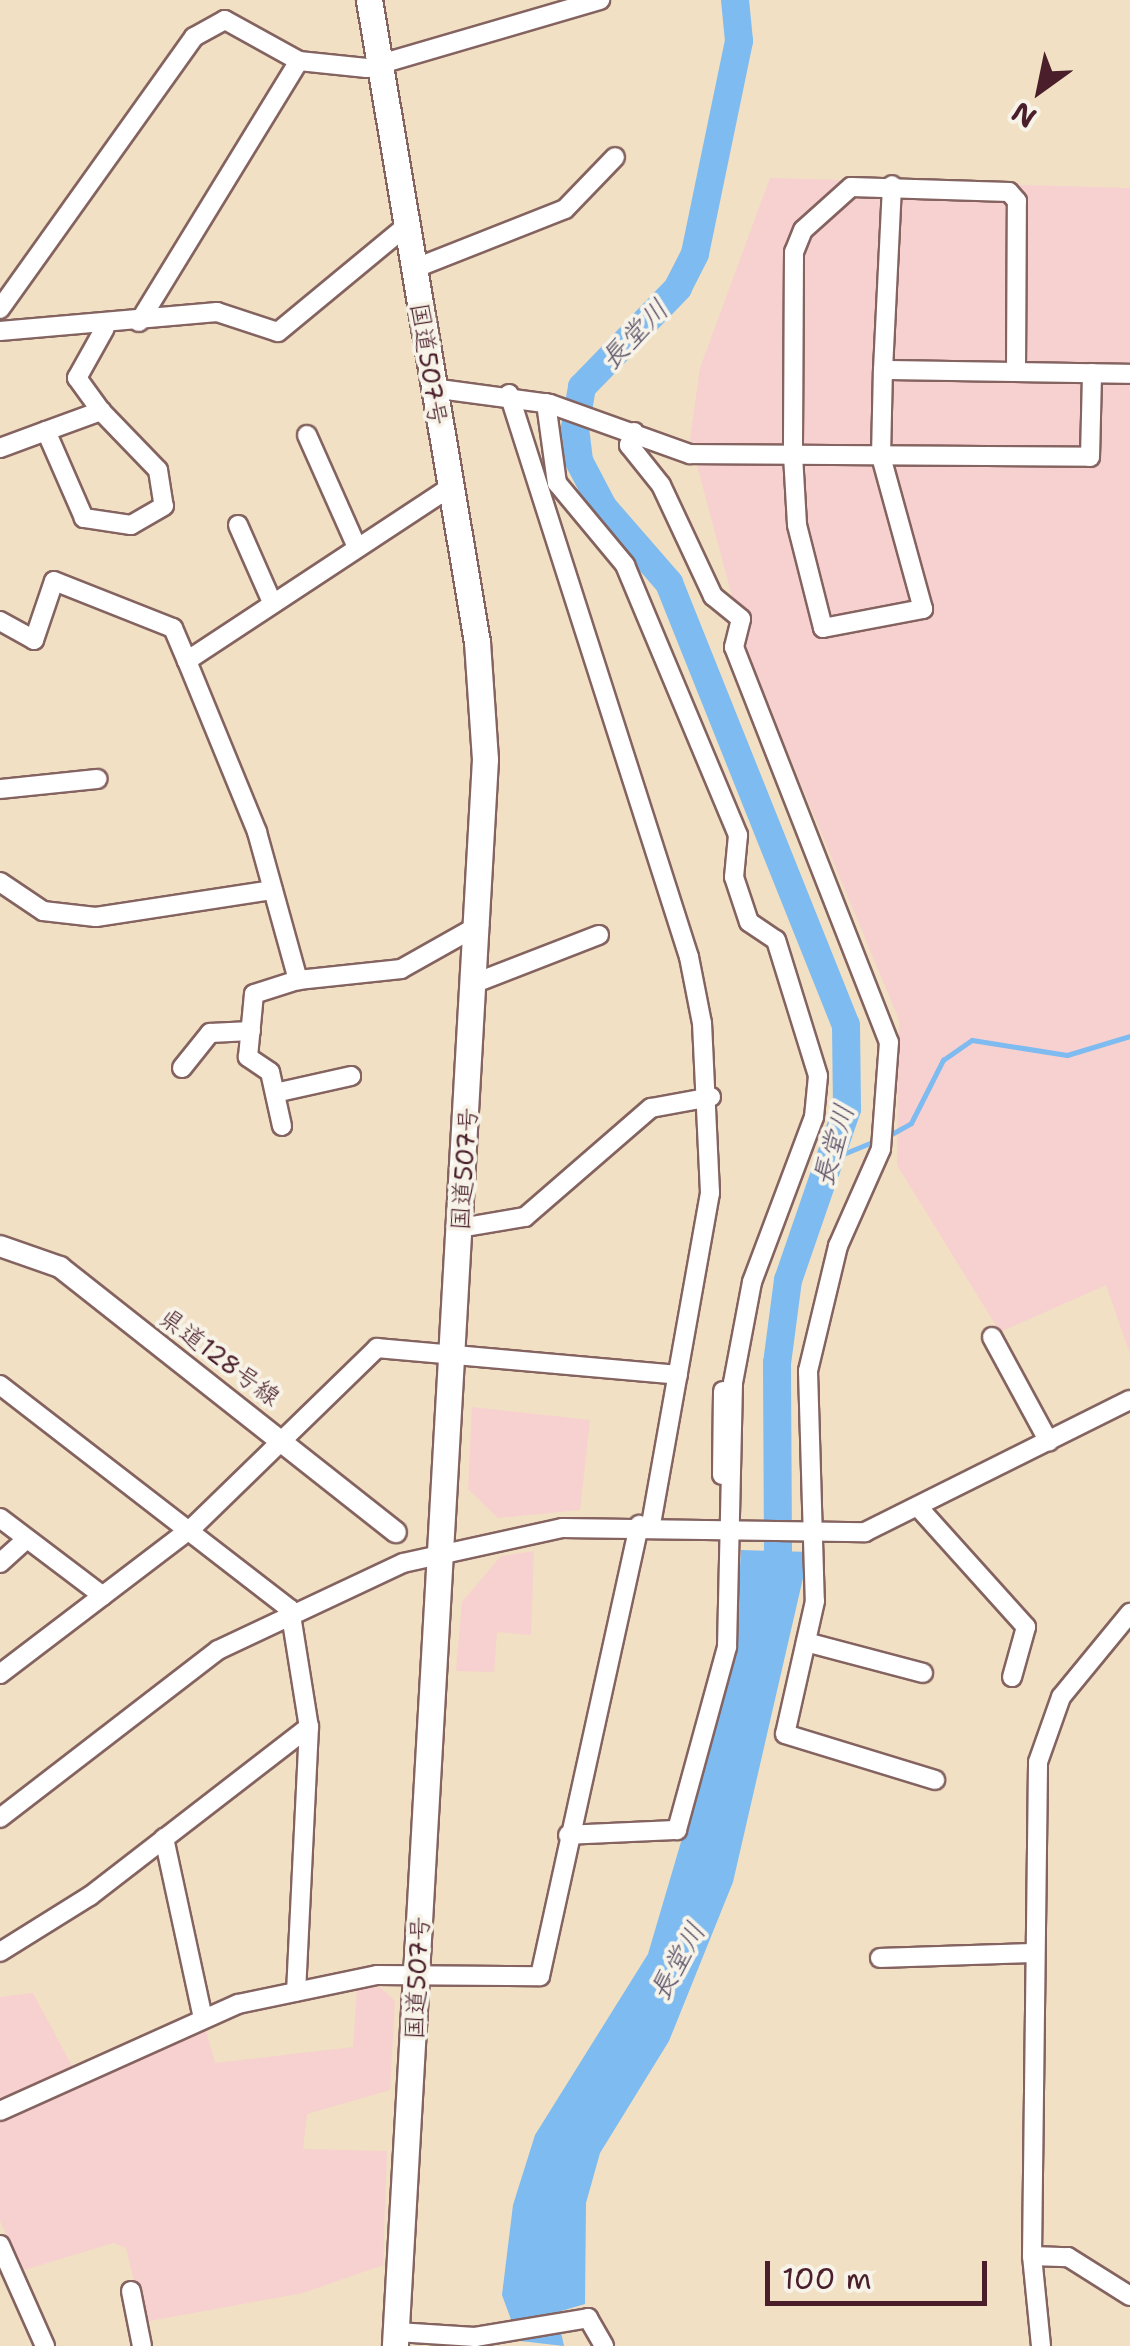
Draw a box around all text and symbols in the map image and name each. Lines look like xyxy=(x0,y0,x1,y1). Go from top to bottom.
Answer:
north arrow xyxy=(990,40,1090,140)
text: N xyxy=(1004,93,1043,137)
water label: 長堂川 xyxy=(593,292,675,376)
street label: 国道507号 xyxy=(405,301,453,427)
water label: 長堂川 xyxy=(805,1100,861,1190)
street label: 国道507号 xyxy=(445,1106,483,1232)
street label: 県道128号線 xyxy=(154,1302,286,1412)
street label: 国道507号 xyxy=(399,1915,435,2041)
water label: 長堂川 xyxy=(642,1916,712,2006)
scale bar xyxy=(770,2241,992,2303)
text: 100 m xyxy=(782,2258,872,2299)

